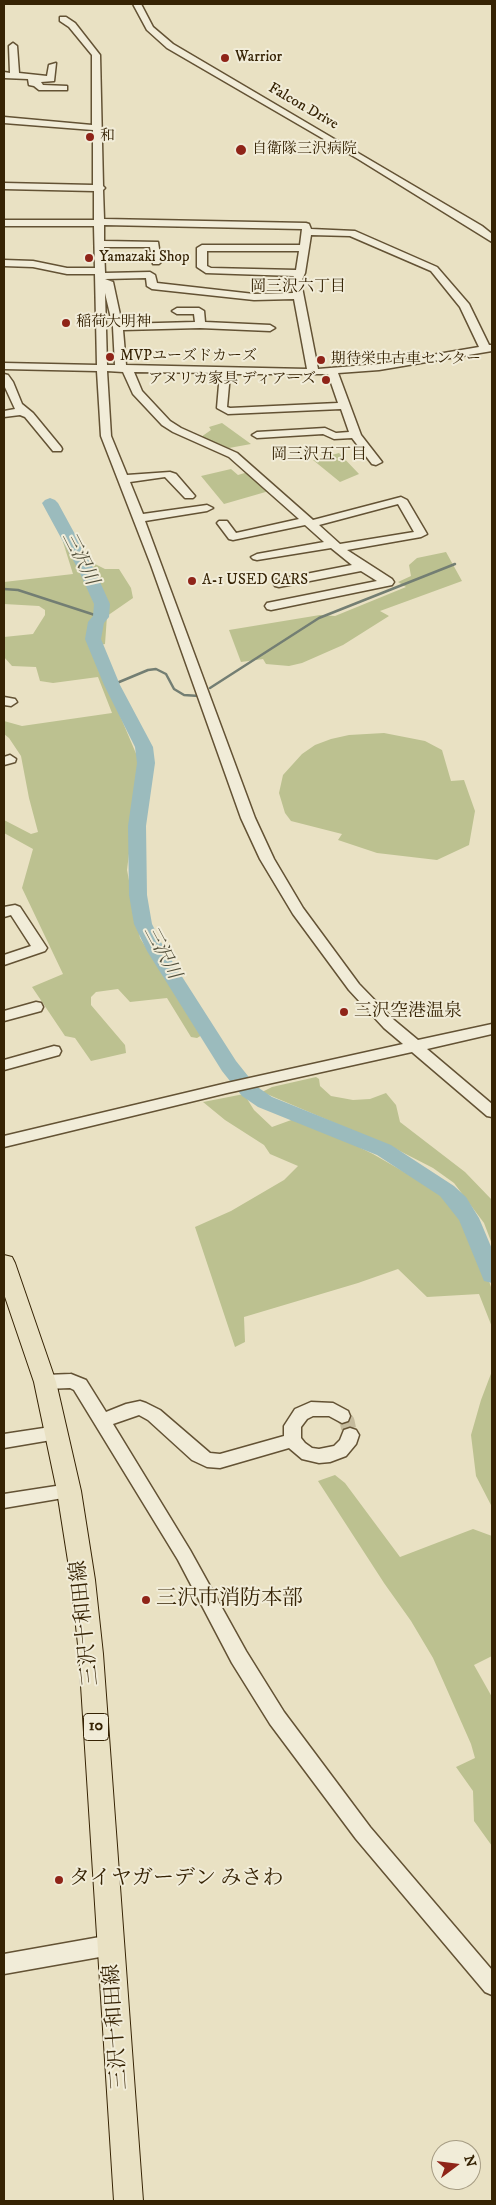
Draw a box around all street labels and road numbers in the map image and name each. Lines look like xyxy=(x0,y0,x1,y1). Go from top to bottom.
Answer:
street label: Falcon Drive xyxy=(265,80,341,134)
street label: 三沢十和田線 xyxy=(67,1559,105,1687)
road number: 10 xyxy=(84,1714,108,1740)
street label: 三沢十和田線 xyxy=(100,1963,134,2091)

